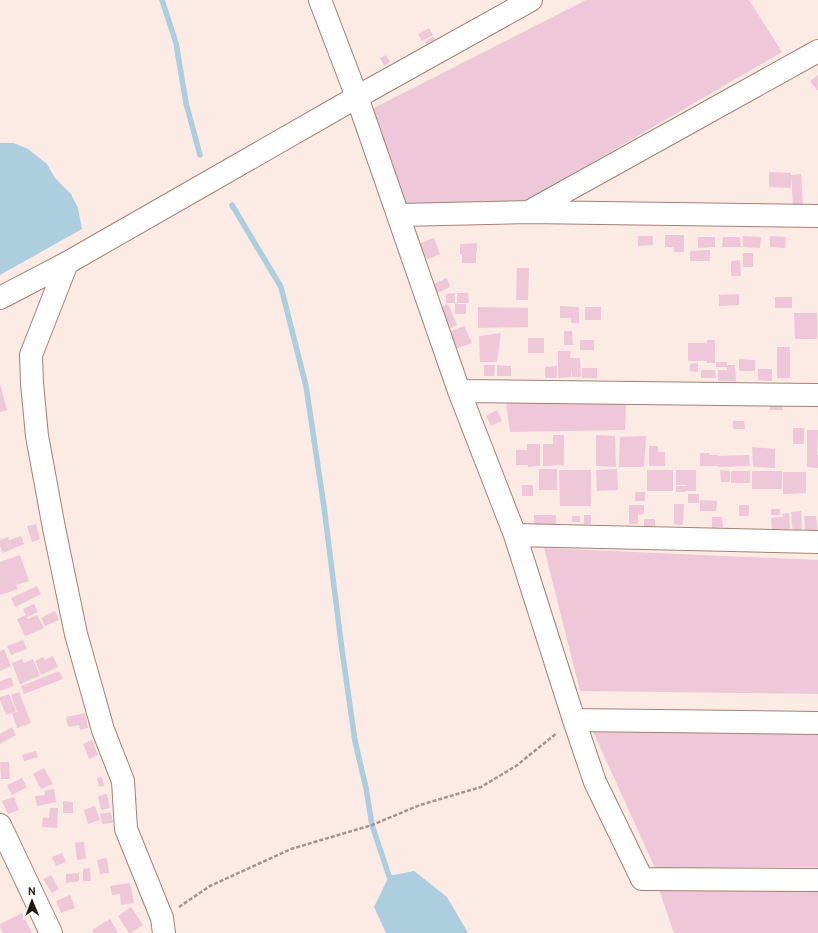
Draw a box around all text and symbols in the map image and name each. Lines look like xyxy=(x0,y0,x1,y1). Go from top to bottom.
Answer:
north arrow xyxy=(12,881,52,921)
text: N xyxy=(28,884,36,898)

